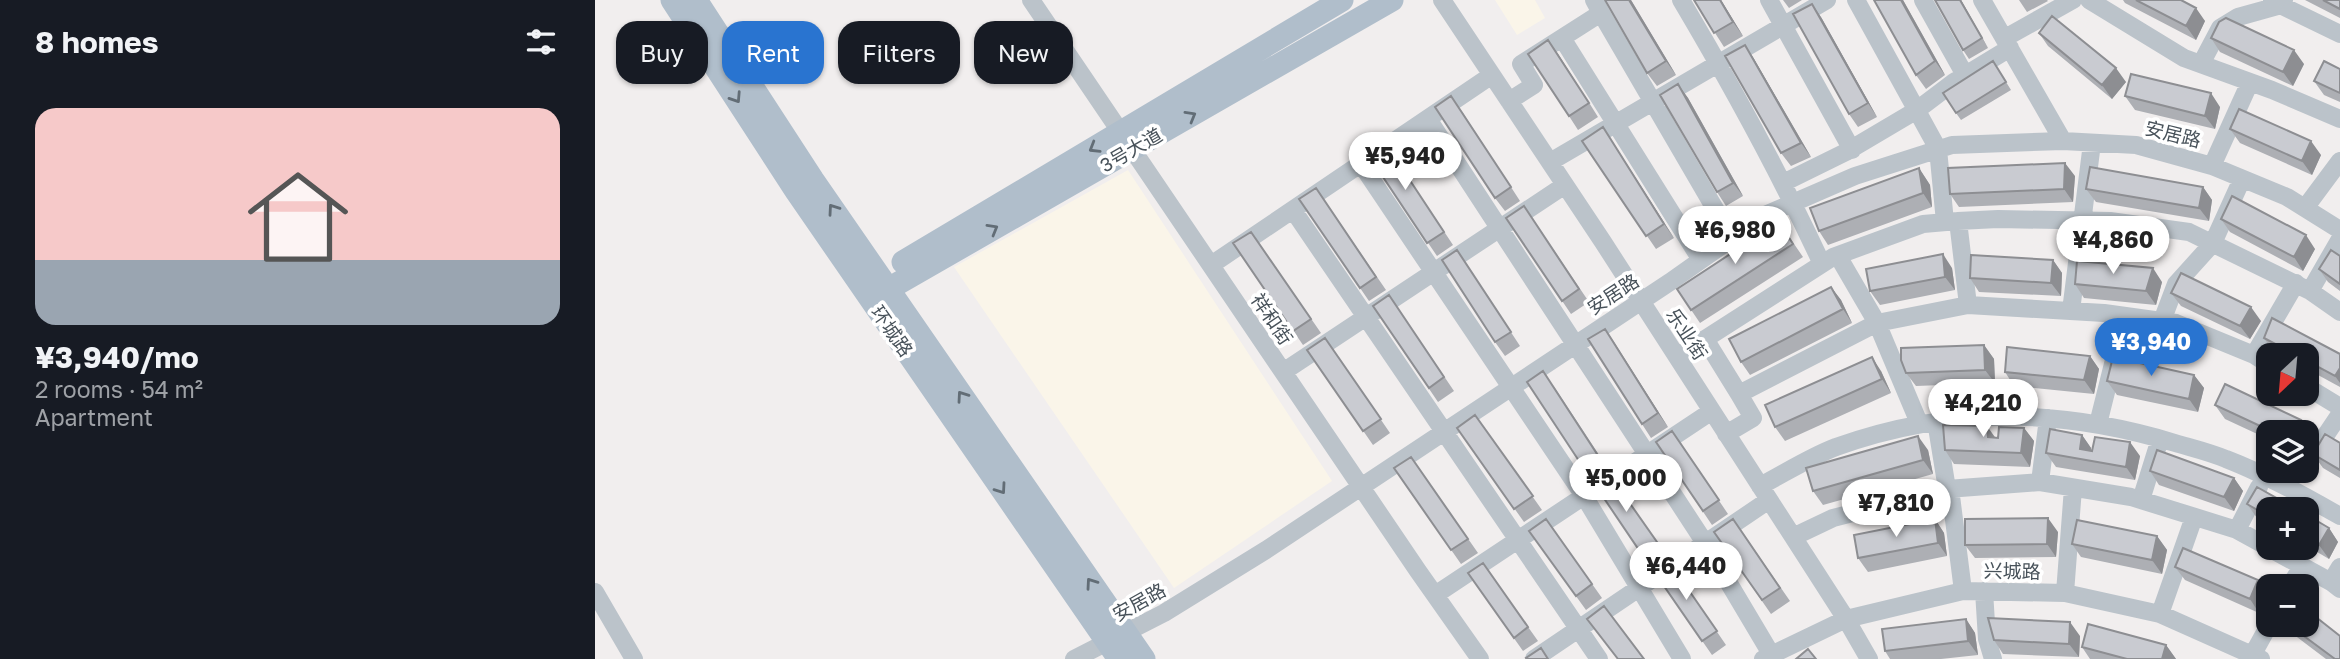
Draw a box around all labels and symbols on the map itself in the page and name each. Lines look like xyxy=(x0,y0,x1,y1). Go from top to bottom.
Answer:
one-way arrow xyxy=(727,91,740,104)
one-way arrow xyxy=(1183,111,1196,124)
street label: 安居路 xyxy=(2143,115,2204,152)
street label: 3号大道 xyxy=(1096,123,1166,177)
pin: ¥5,940 xyxy=(1348,132,1462,192)
one-way arrow xyxy=(1089,140,1102,153)
one-way arrow xyxy=(828,203,841,216)
pin: ¥6,980 xyxy=(1678,206,1792,266)
pin: ¥4,860 xyxy=(2056,216,2170,276)
one-way arrow xyxy=(986,224,998,237)
street label: 安居路 xyxy=(1583,268,1643,319)
street label: 祥和街 xyxy=(1247,289,1298,349)
street label: 环城路 xyxy=(867,301,918,361)
street label: 乐业街 xyxy=(1662,304,1713,364)
pin: ¥3,940 xyxy=(2094,318,2208,378)
north arrow xyxy=(2256,343,2319,406)
pin: ¥4,210 xyxy=(1926,380,2040,439)
one-way arrow xyxy=(958,391,970,404)
pin: ¥5,000 xyxy=(1569,454,1683,514)
pin: ¥7,810 xyxy=(1839,480,1953,539)
one-way arrow xyxy=(993,481,1005,494)
pin: ¥6,440 xyxy=(1629,542,1743,602)
street label: 兴城路 xyxy=(1983,559,2041,582)
one-way arrow xyxy=(1087,578,1099,591)
street label: 安居路 xyxy=(1108,578,1169,625)

